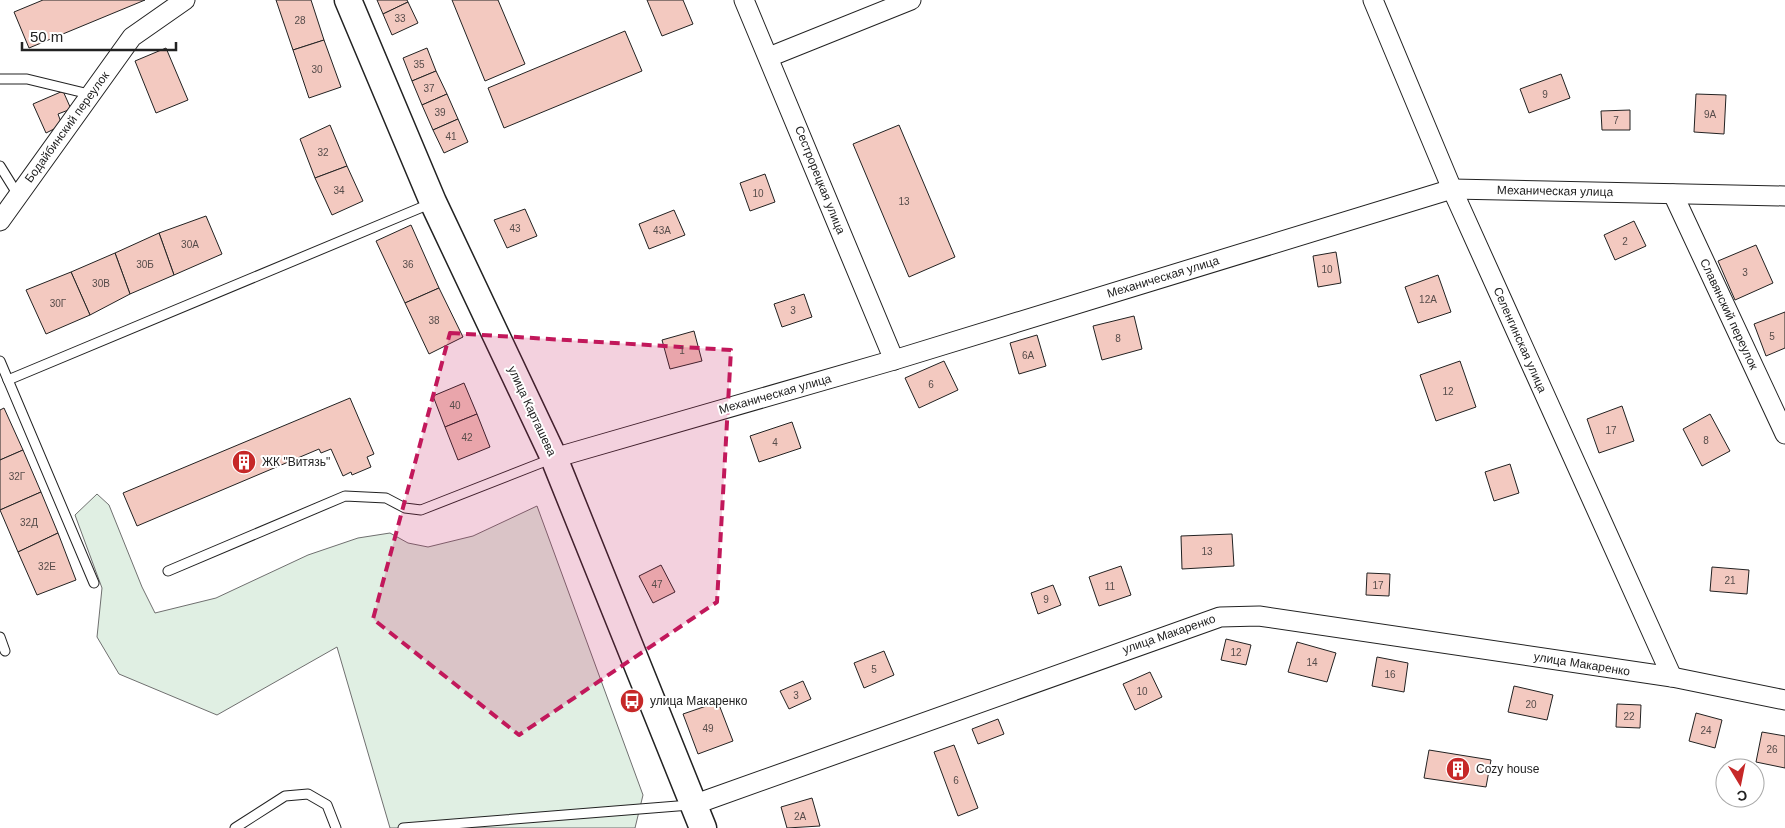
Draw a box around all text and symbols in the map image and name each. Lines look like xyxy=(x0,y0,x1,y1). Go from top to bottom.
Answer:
house number: 33 xyxy=(394,13,406,24)
house number: 28 xyxy=(294,15,306,26)
scale bar xyxy=(22,20,176,52)
text: 50 m xyxy=(30,28,63,45)
house number: 35 xyxy=(413,59,425,70)
house number: 30 xyxy=(311,64,323,75)
street label: Бодайбинский переулок xyxy=(22,68,112,185)
house number: 37 xyxy=(423,83,435,94)
house number: 9 xyxy=(1542,89,1548,100)
house number: 39 xyxy=(434,107,446,118)
house number: 9А xyxy=(1704,109,1716,120)
house number: 7 xyxy=(1613,115,1619,126)
street label: Сестрорецкая улица xyxy=(792,124,848,236)
house number: 41 xyxy=(445,131,457,142)
house number: 32 xyxy=(317,147,329,158)
street label: Механическая улица xyxy=(1497,183,1614,199)
house number: 34 xyxy=(333,185,345,196)
house number: 10 xyxy=(752,188,764,199)
house number: 13 xyxy=(898,196,910,207)
house number: 43 xyxy=(509,223,521,234)
house number: 43А xyxy=(653,225,671,236)
house number: 2 xyxy=(1622,236,1628,247)
house number: 30А xyxy=(181,239,199,250)
street label: Механическая улица xyxy=(1105,253,1221,301)
street label: Славянский переулок xyxy=(1697,256,1761,372)
house number: 30Б xyxy=(136,259,154,270)
house number: 36 xyxy=(402,259,414,270)
house number: 10 xyxy=(1321,264,1333,275)
house number: 3 xyxy=(1742,267,1748,278)
house number: 30В xyxy=(92,278,110,289)
street label: Селенгинская улица xyxy=(1490,285,1550,395)
house number: 12А xyxy=(1419,294,1437,305)
house number: 30Г xyxy=(50,298,67,309)
house number: 3 xyxy=(790,305,796,316)
house number: 38 xyxy=(428,315,440,326)
house number: 5 xyxy=(1769,331,1775,342)
house number: 8 xyxy=(1115,333,1121,344)
house number: 1 xyxy=(679,345,685,356)
house number: 6А xyxy=(1022,350,1034,361)
street label: улица Карташева xyxy=(505,364,559,458)
street label: Механическая улица xyxy=(717,371,833,417)
house number: 6 xyxy=(928,379,934,390)
house number: 12 xyxy=(1442,386,1454,397)
house number: 40 xyxy=(449,400,461,411)
house number: 17 xyxy=(1605,425,1617,436)
house number: 42 xyxy=(461,432,473,443)
house number: 8 xyxy=(1703,435,1709,446)
house number: 4 xyxy=(772,437,778,448)
building icon: ЖК "Витязь" xyxy=(231,449,257,475)
place label: ЖК "Витязь" xyxy=(262,455,330,469)
house number: 32Г xyxy=(9,471,26,482)
house number: 32Д xyxy=(20,517,38,528)
house number: 13 xyxy=(1201,546,1213,557)
house number: 32Е xyxy=(38,561,56,572)
house number: 21 xyxy=(1724,575,1736,586)
house number: 47 xyxy=(651,579,663,590)
house number: 17 xyxy=(1372,580,1384,591)
house number: 11 xyxy=(1105,581,1116,592)
house number: 9 xyxy=(1043,594,1049,605)
street label: улица Макаренко xyxy=(1121,611,1218,656)
house number: 12 xyxy=(1230,647,1242,658)
street label: улица Макаренко xyxy=(1533,649,1631,679)
house number: 14 xyxy=(1306,657,1318,668)
house number: 5 xyxy=(871,664,877,675)
house number: 16 xyxy=(1384,669,1396,680)
house number: 10 xyxy=(1136,686,1148,697)
bus stop icon: улица Макаренко xyxy=(619,688,645,714)
house number: 3 xyxy=(793,690,799,701)
place label: улица Макаренко xyxy=(650,694,748,708)
house number: 20 xyxy=(1525,699,1537,710)
house number: 22 xyxy=(1623,711,1635,722)
house number: 49 xyxy=(702,723,714,734)
house number: 24 xyxy=(1700,725,1712,736)
house number: 26 xyxy=(1766,744,1778,755)
building icon: Cozy house xyxy=(1445,756,1471,782)
north arrow xyxy=(1715,758,1765,808)
place label: Cozy house xyxy=(1476,762,1540,776)
house number: 6 xyxy=(953,775,959,786)
text: С xyxy=(1736,787,1749,805)
house number: 2А xyxy=(794,811,806,822)

